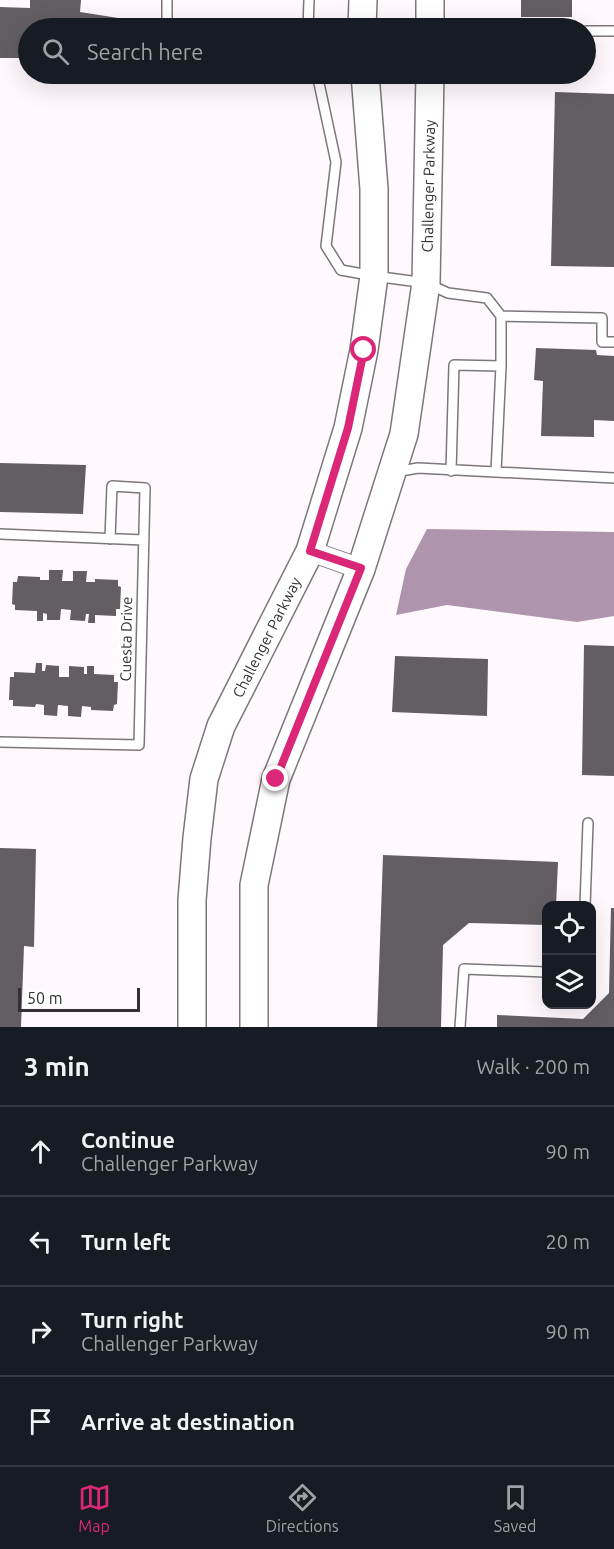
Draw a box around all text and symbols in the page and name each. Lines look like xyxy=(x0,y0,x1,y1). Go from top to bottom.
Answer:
search box xyxy=(18,18,596,84)
icon: search xyxy=(39,35,72,68)
text: Search here xyxy=(87,39,203,64)
street label: Challenger Parkway xyxy=(418,120,438,253)
route start xyxy=(350,336,376,362)
street label: Challenger Parkway xyxy=(229,574,304,700)
street label: Cuesta Drive xyxy=(117,596,135,682)
route end xyxy=(262,765,288,791)
map controls xyxy=(542,901,596,1009)
button: locate xyxy=(542,901,596,955)
button: layers xyxy=(542,955,596,1009)
scale bar xyxy=(18,985,140,1013)
text: 50 m xyxy=(27,989,63,1007)
text: 3 min xyxy=(24,1052,90,1081)
text: Walk · 200 m xyxy=(477,1055,590,1078)
text: Continue xyxy=(81,1127,175,1152)
icon: ahead xyxy=(24,1135,57,1168)
text: 90 m xyxy=(546,1140,590,1163)
text: Challenger Parkway xyxy=(81,1152,258,1175)
icon: left xyxy=(24,1225,57,1258)
text: Turn left xyxy=(81,1229,171,1254)
text: 20 m xyxy=(546,1230,590,1253)
text: Turn right xyxy=(81,1307,183,1332)
icon: right xyxy=(24,1315,57,1348)
text: 90 m xyxy=(546,1320,590,1343)
text: Challenger Parkway xyxy=(81,1332,258,1355)
icon: arrive xyxy=(24,1405,57,1438)
text: Arrive at destination xyxy=(81,1409,295,1434)
tab: Map xyxy=(78,1481,111,1535)
tab: Directions xyxy=(266,1481,339,1535)
tab: Saved xyxy=(494,1481,536,1535)

